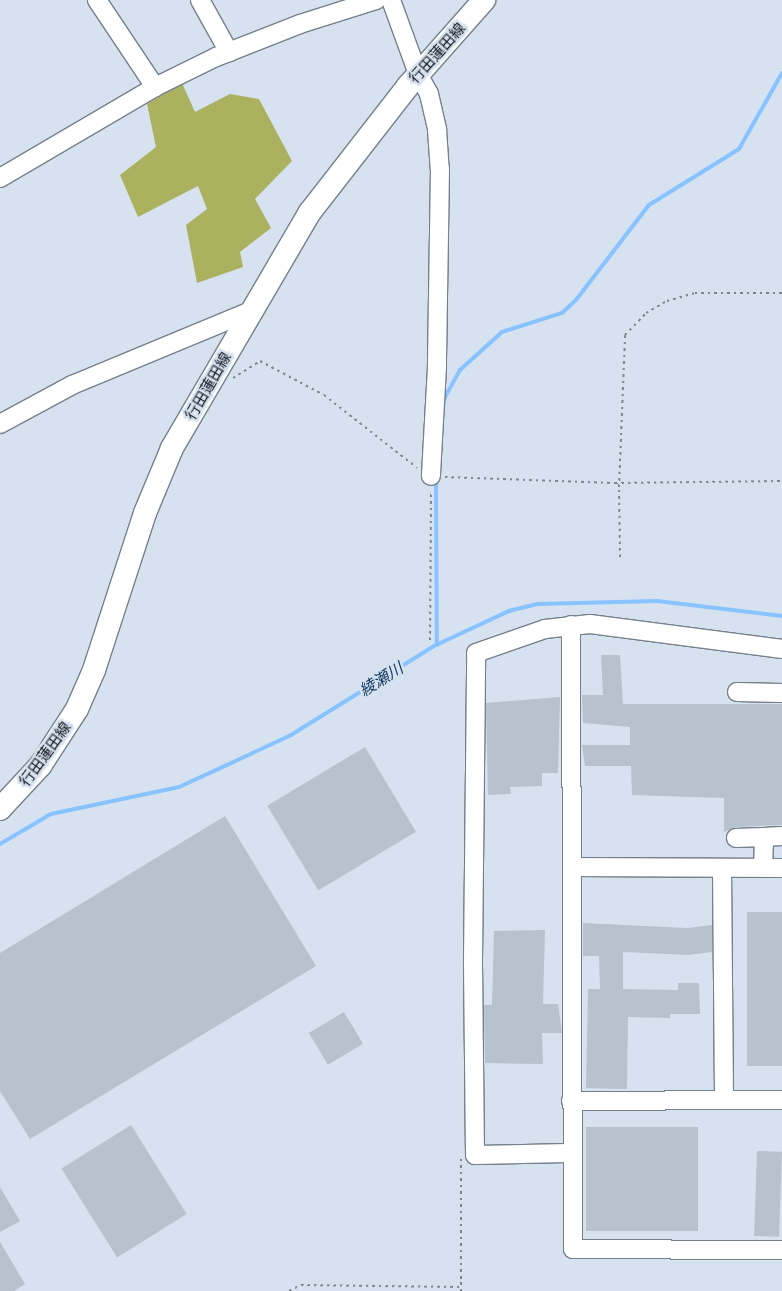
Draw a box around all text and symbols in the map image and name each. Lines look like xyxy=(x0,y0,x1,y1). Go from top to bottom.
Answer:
street label: 行田蓮田線 xyxy=(405,19,469,87)
street label: 行田蓮田線 xyxy=(181,349,235,423)
water label: 綾瀬川 xyxy=(356,658,406,700)
street label: 行田蓮田線 xyxy=(16,718,74,790)

